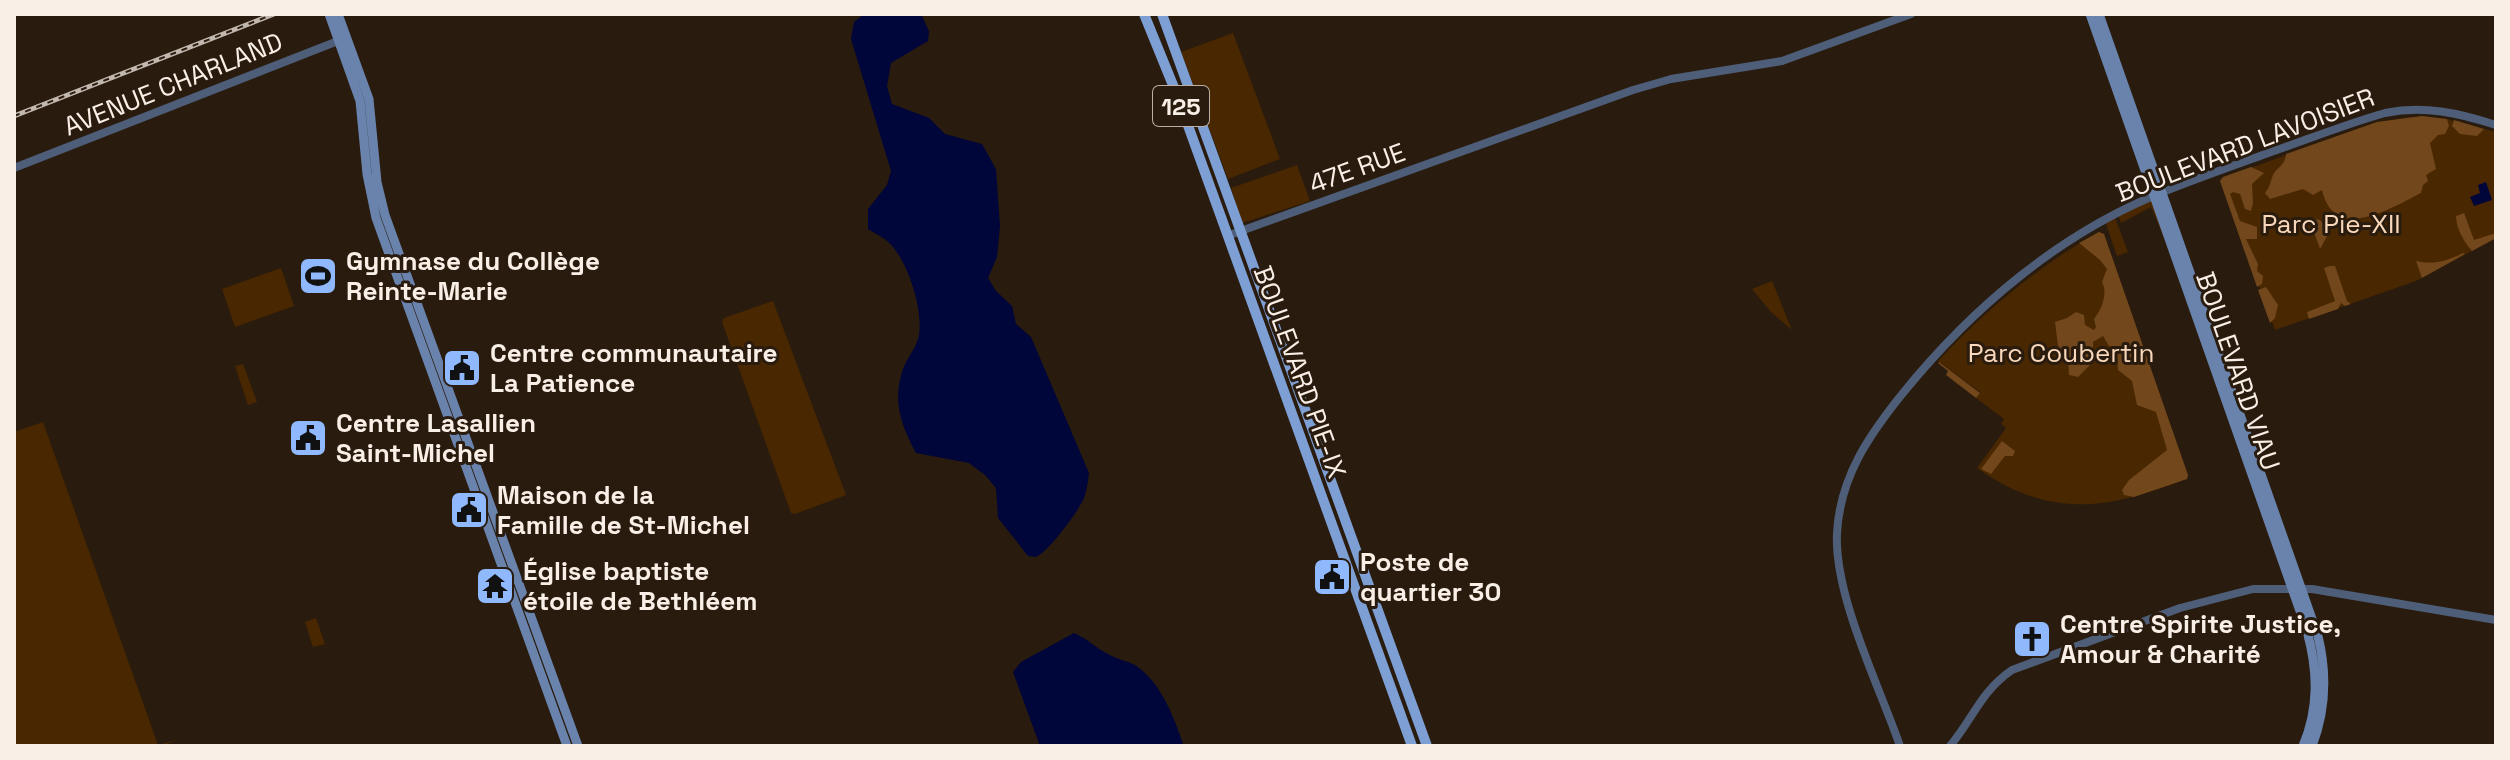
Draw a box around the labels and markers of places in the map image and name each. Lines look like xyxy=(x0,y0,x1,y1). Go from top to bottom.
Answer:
place label: Gymnase du Collège Reinte-Marie xyxy=(346,244,600,308)
sports icon: Gymnase du Collège Reinte-Marie xyxy=(297,255,339,297)
place label: Centre communautaire La Patience xyxy=(490,336,777,400)
public building icon: Centre communautaire La Patience xyxy=(441,347,483,389)
place label: Centre Lasallien Saint-Michel xyxy=(336,406,536,470)
public building icon: Centre Lasallien Saint-Michel xyxy=(287,417,329,459)
place label: Maison de la Famille de St-Michel xyxy=(497,478,750,542)
public building icon: Maison de la Famille de St-Michel xyxy=(448,489,490,531)
place label: Poste de quartier 30 xyxy=(1360,545,1501,609)
place label: Église baptiste étoile de Bethléem xyxy=(523,554,757,618)
public building icon: Poste de quartier 30 xyxy=(1311,556,1353,598)
temple icon: Église baptiste étoile de Bethléem xyxy=(474,565,516,607)
place label: Centre Spirite Justice, Amour & Charité xyxy=(2060,607,2341,671)
church icon: Centre Spirite Justice, Amour & Charité xyxy=(2011,618,2053,660)

